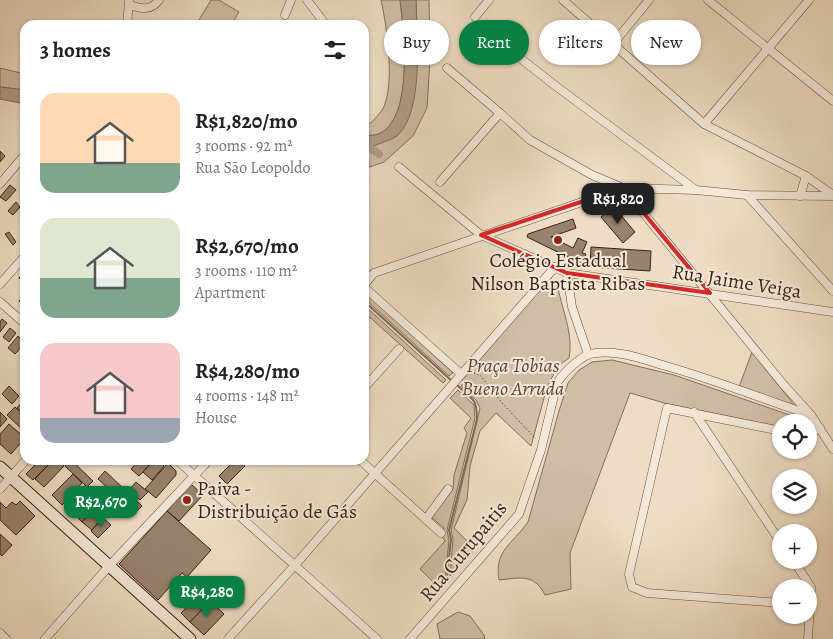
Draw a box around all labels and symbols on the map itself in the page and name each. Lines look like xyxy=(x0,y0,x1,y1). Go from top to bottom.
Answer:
pin: R$1,820 xyxy=(572,182,664,225)
marker: Colégio Estadual Nilson Baptista Ribas xyxy=(552,234,564,246)
place label: Colégio Estadual Nilson Baptista Ribas xyxy=(471,247,645,297)
street label: Rua Jaime Veiga xyxy=(670,258,804,305)
park label: Praça Tobias Bueno Arruda xyxy=(462,352,564,402)
place label: Paiva - Distribuição de Gás xyxy=(197,475,357,525)
pin: R$2,670 xyxy=(55,486,147,528)
marker: Paiva - Distribuição de Gás xyxy=(181,494,193,506)
street label: Rua Curupaitis xyxy=(413,495,513,607)
pin: R$4,280 xyxy=(161,576,253,618)

